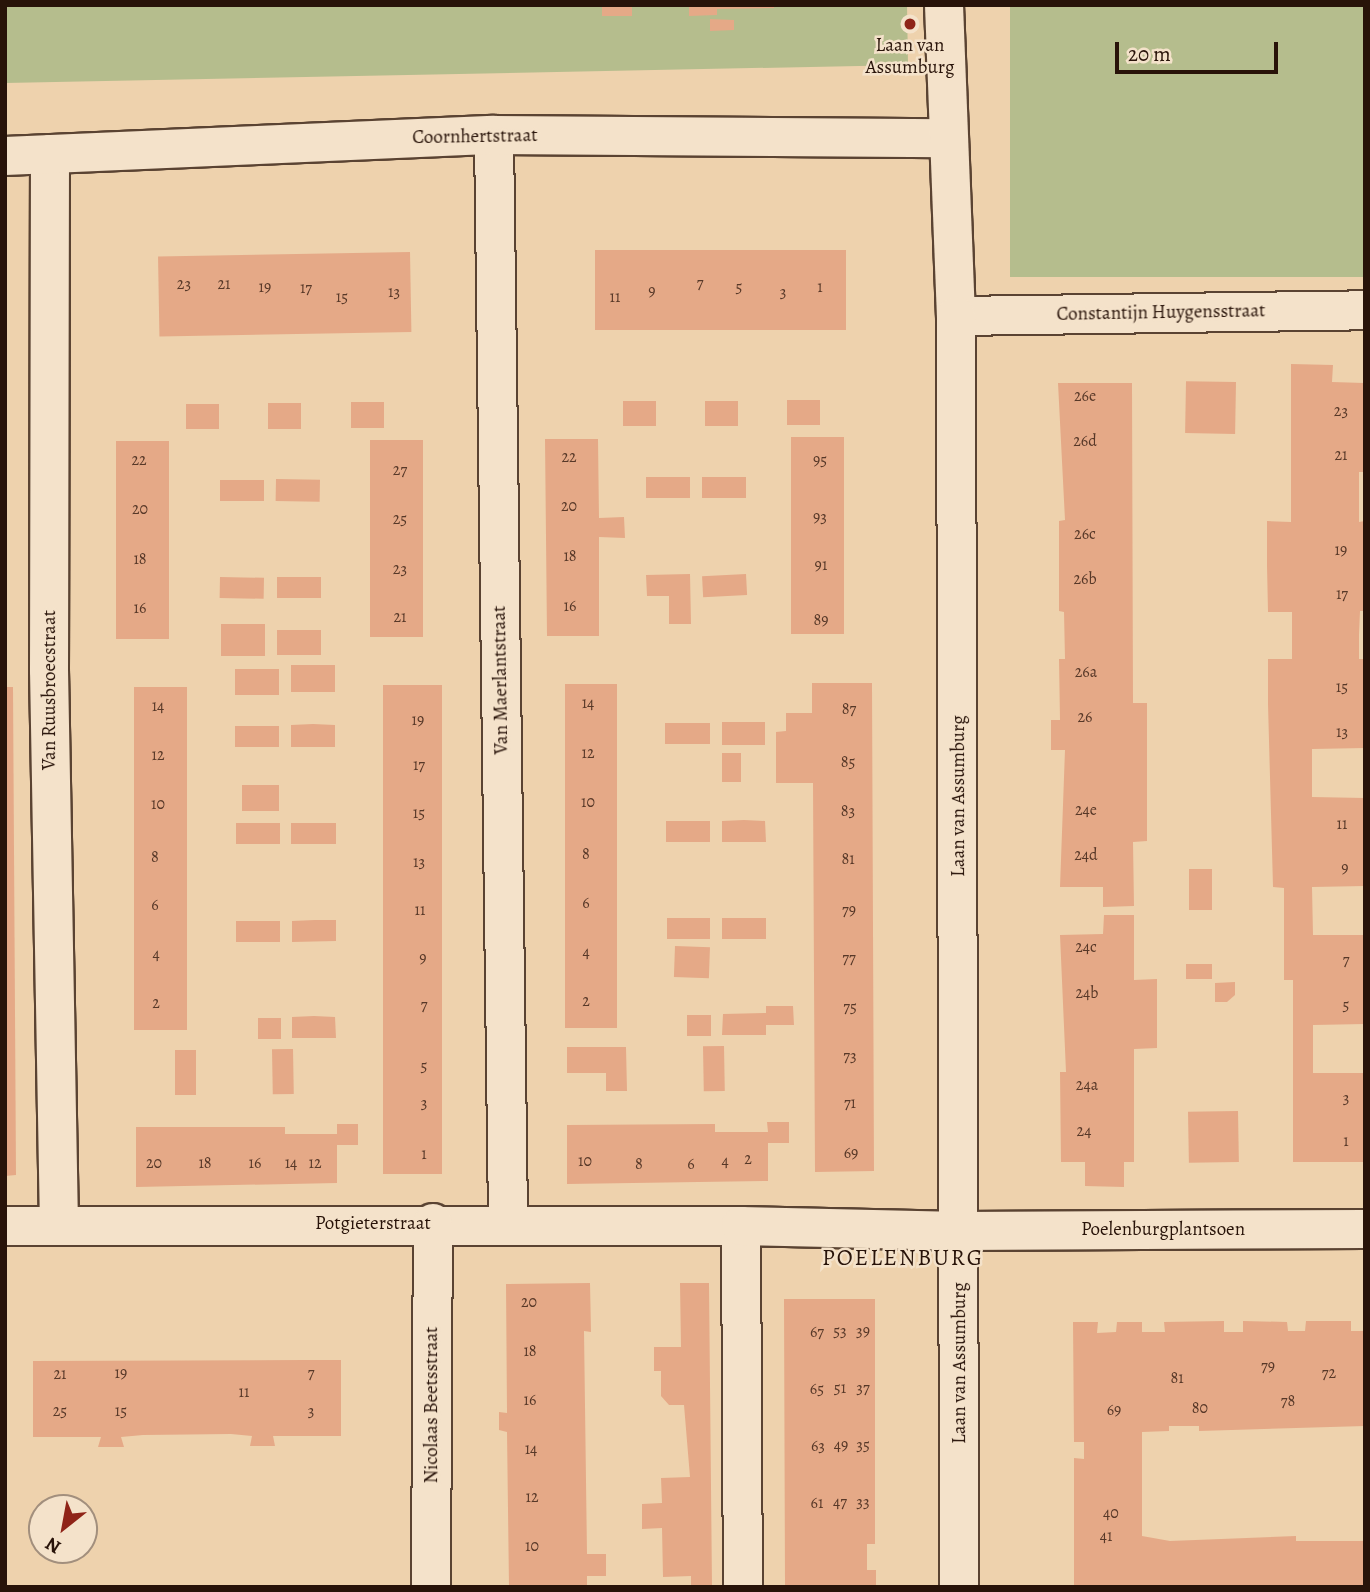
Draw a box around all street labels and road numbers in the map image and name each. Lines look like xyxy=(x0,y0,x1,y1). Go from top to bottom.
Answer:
street label: Coornhertstraat xyxy=(412,125,538,149)
street label: Constantijn Huygensstraat xyxy=(1056,300,1266,326)
street label: Van Maerlantstraat xyxy=(488,605,514,755)
street label: Van Ruusbroecstraat xyxy=(39,610,61,770)
street label: Laan van Assumburg xyxy=(948,715,970,877)
street label: Potgieterstraat xyxy=(315,1213,431,1235)
street label: Poelenburgplantsoen xyxy=(1081,1219,1245,1241)
street label: Laan van Assumburg xyxy=(949,1282,971,1444)
street label: Nicolaas Beetsstraat xyxy=(421,1327,443,1483)

